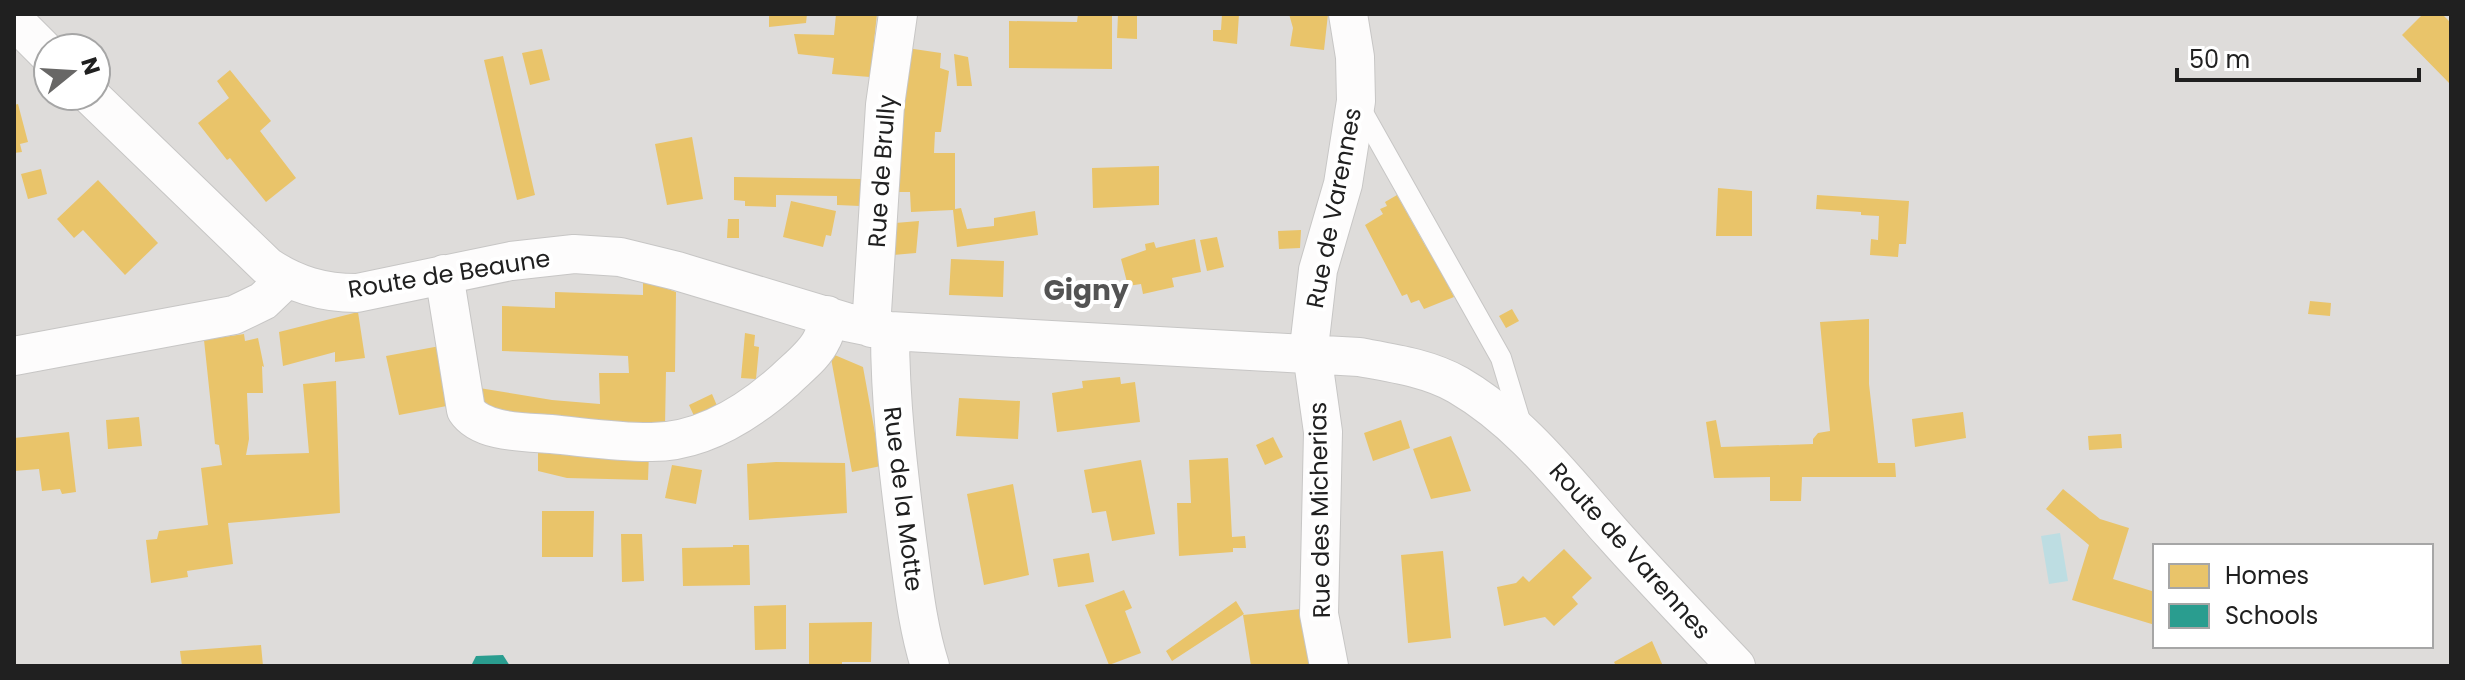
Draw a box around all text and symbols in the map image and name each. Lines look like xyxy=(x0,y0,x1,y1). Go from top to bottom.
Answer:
north arrow xyxy=(32,32,112,112)
scale bar xyxy=(2177,32,2419,82)
text: 50 m xyxy=(2189,43,2250,76)
text: N xyxy=(73,53,108,79)
street label: Rue de Brully xyxy=(860,93,903,248)
street label: Rue de Varennes xyxy=(1298,105,1369,311)
street label: Route de Beaune xyxy=(345,241,552,306)
district label: Gigny xyxy=(1043,271,1129,310)
street label: Rue des Micherias xyxy=(1301,402,1338,618)
street label: Rue de la Motte xyxy=(876,405,931,593)
street label: Route de Varennes xyxy=(1542,455,1719,646)
legend xyxy=(2153,544,2433,648)
text: Homes xyxy=(2225,559,2309,592)
text: Schools xyxy=(2225,599,2318,632)

